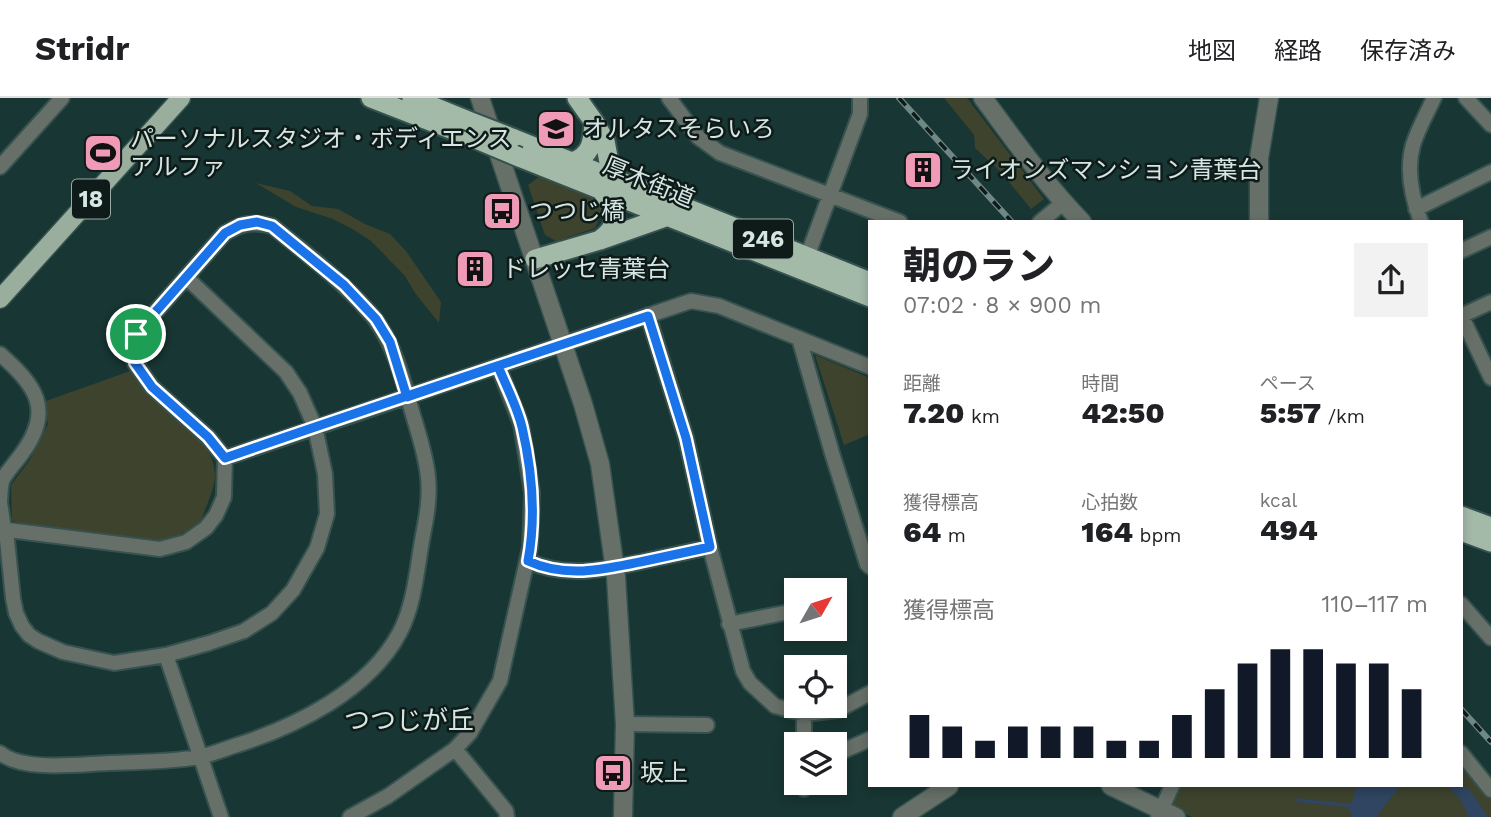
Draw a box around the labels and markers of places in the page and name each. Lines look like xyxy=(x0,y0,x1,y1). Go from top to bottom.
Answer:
school or university icon: オルタスそらいろ xyxy=(535,108,577,150)
place label: オルタスそらいろ xyxy=(583,115,775,143)
place label: パーソナルスタジオ・ボディエンス アルファ xyxy=(130,125,512,181)
sports icon: パーソナルスタジオ・ボディエンス アルファ xyxy=(82,132,124,174)
building icon: ライオンズマンション青葉台 xyxy=(902,149,944,191)
place label: ライオンズマンション青葉台 xyxy=(950,156,1262,184)
bus stop icon: つつじ橋 xyxy=(481,190,523,232)
place label: つつじ橋 xyxy=(529,197,625,225)
building icon: ドレッセ青葉台 xyxy=(454,248,496,290)
place label: ドレッセ青葉台 xyxy=(502,255,670,283)
pin xyxy=(106,304,166,364)
bus stop icon: 坂上 xyxy=(592,752,634,794)
place label: 坂上 xyxy=(640,759,688,787)

